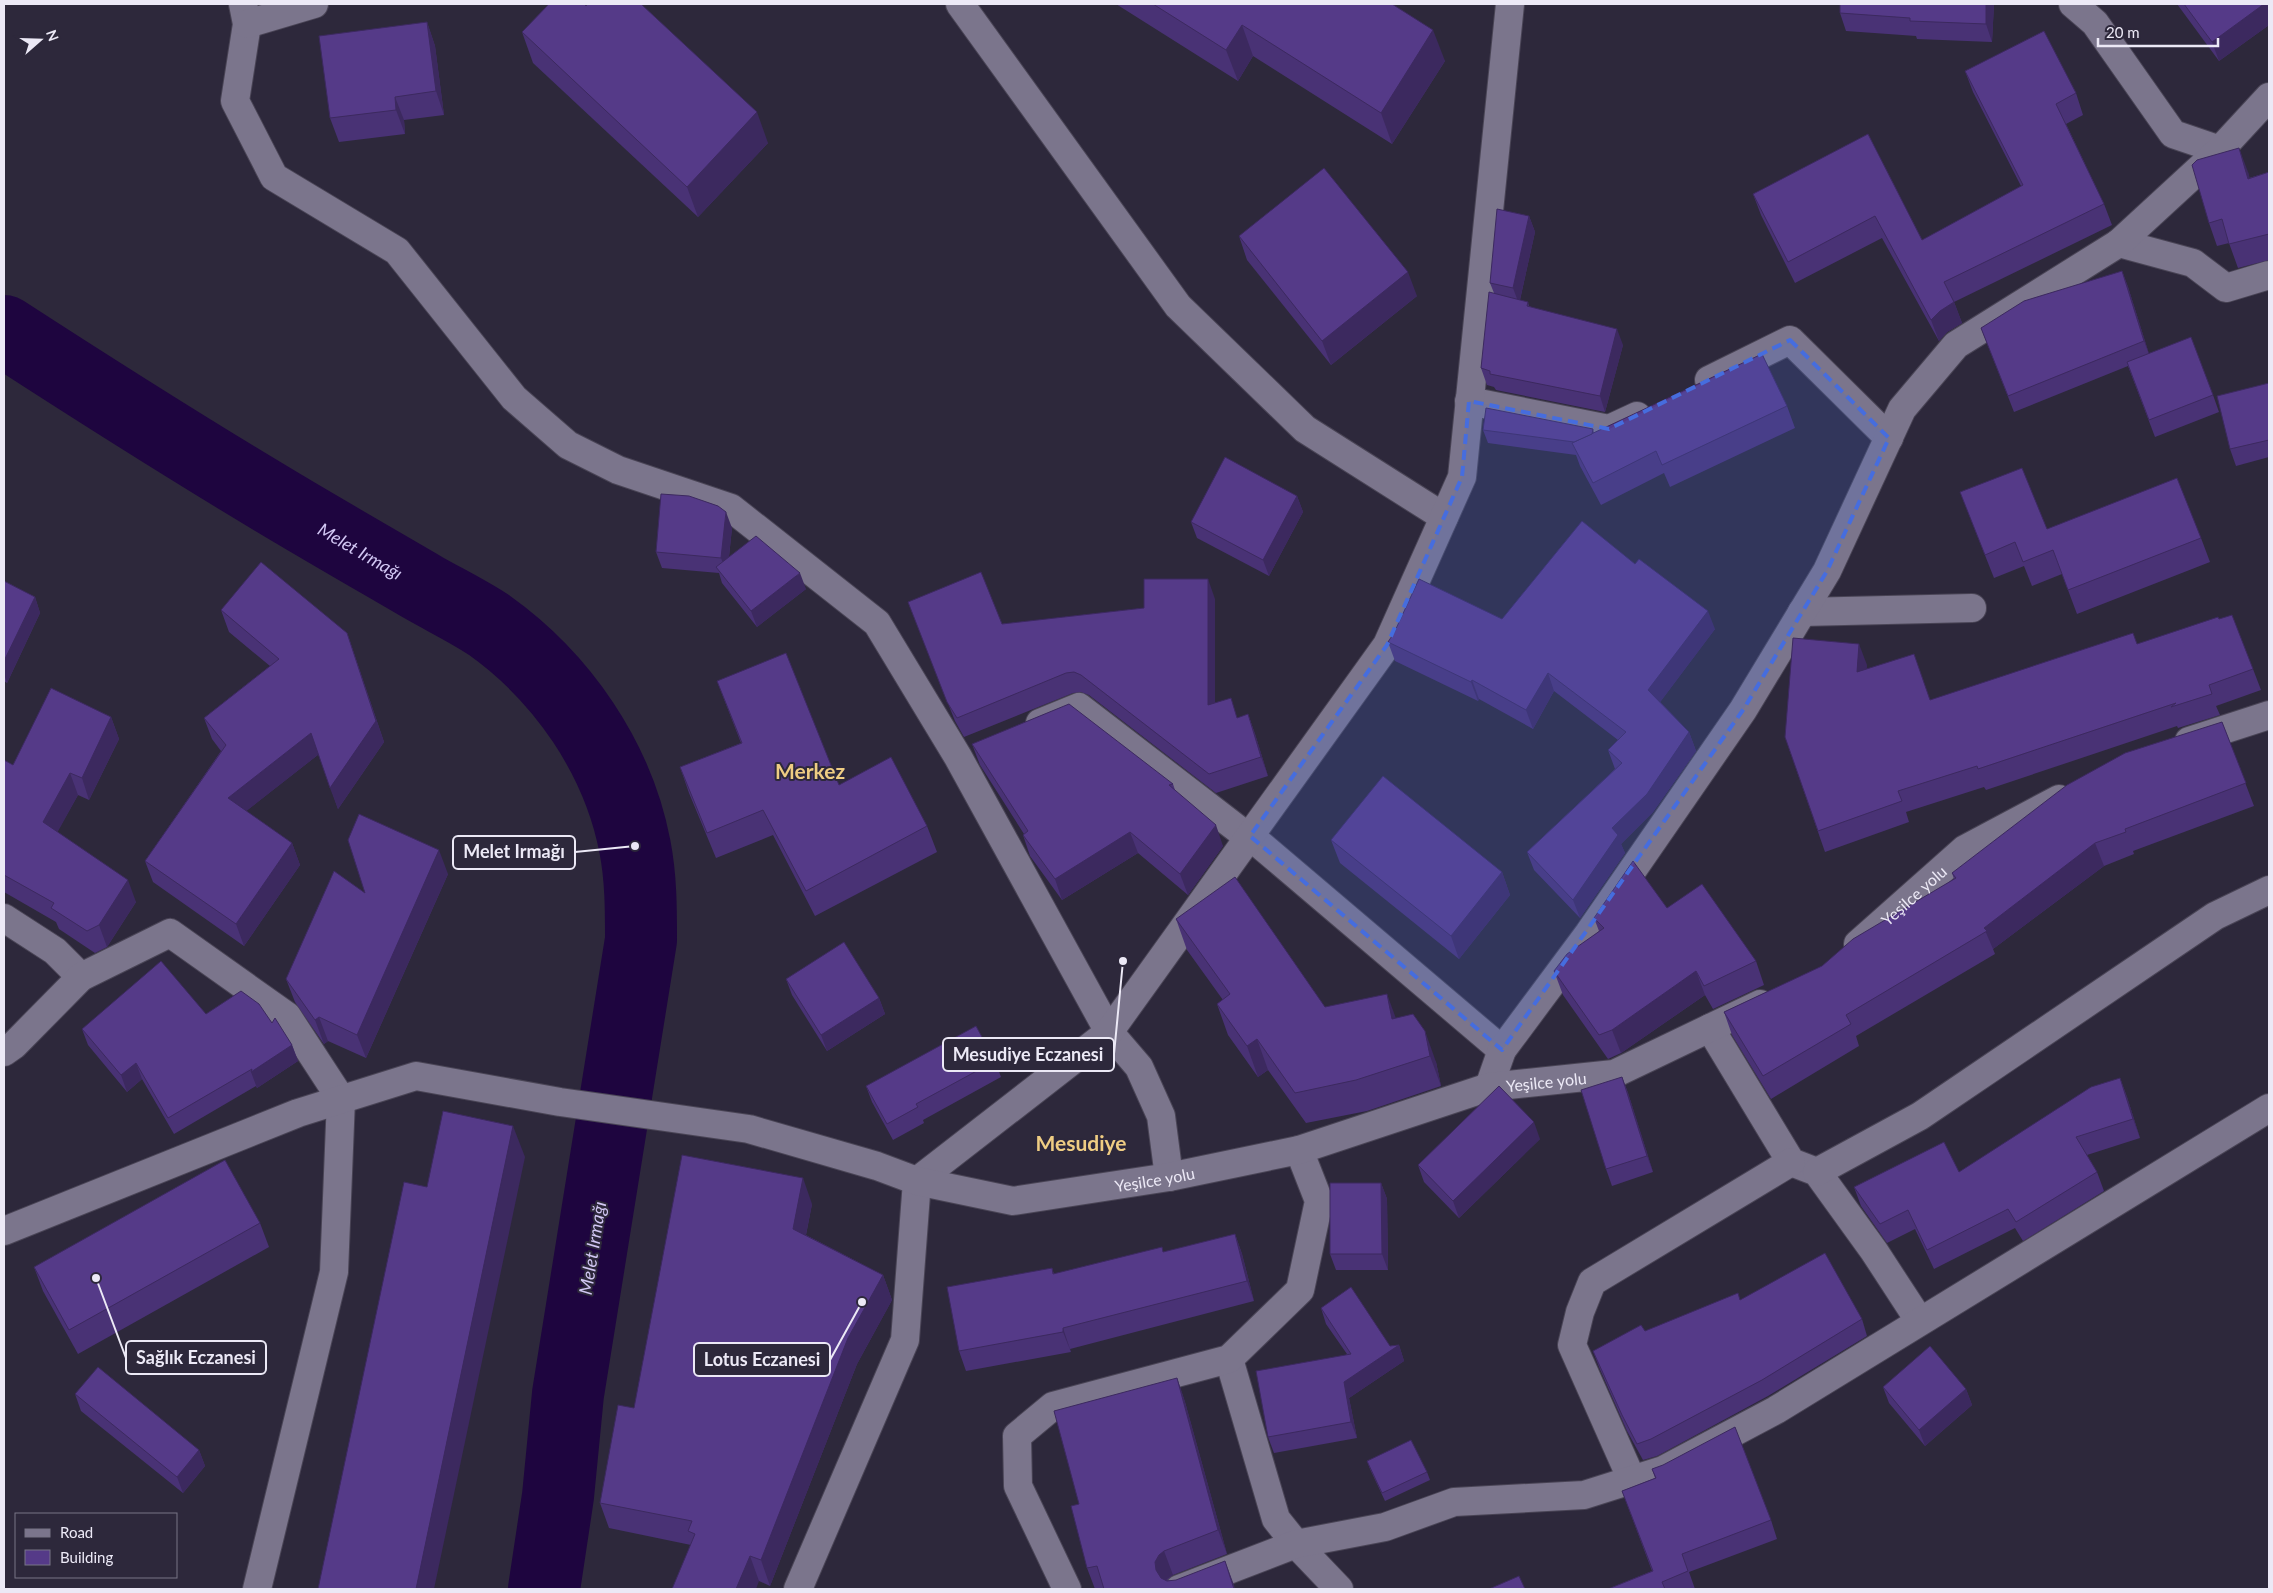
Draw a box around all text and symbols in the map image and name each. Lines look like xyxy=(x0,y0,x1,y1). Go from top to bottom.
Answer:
north arrow xyxy=(15,15,65,65)
scale bar xyxy=(2098,15,2218,47)
text: 20 m xyxy=(2106,23,2140,41)
text: N xyxy=(43,27,63,43)
water label: Melet Irmağı xyxy=(314,518,407,584)
district label: Merkez xyxy=(775,758,845,783)
callout: Melet Irmağı xyxy=(453,836,575,869)
text: Melet Irmağı xyxy=(463,840,565,862)
street label: Yeşilce yolu xyxy=(1877,861,1950,929)
callout: Mesudiye Eczanesi xyxy=(943,1038,1114,1071)
text: Mesudiye Eczanesi xyxy=(953,1043,1103,1065)
street label: Yeşilce yolu xyxy=(1505,1067,1587,1095)
district label: Mesudiye xyxy=(1035,1130,1127,1155)
street label: Yeşilce yolu xyxy=(1113,1162,1196,1195)
water label: Melet Irmağı xyxy=(574,1200,610,1296)
callout: Sağlık Eczanesi xyxy=(126,1341,266,1374)
callout: Lotus Eczanesi xyxy=(694,1343,830,1376)
text: Sağlık Eczanesi xyxy=(136,1346,256,1368)
text: Lotus Eczanesi xyxy=(704,1348,820,1370)
legend xyxy=(15,1513,178,1578)
text: Road xyxy=(60,1523,93,1541)
text: Building xyxy=(60,1548,113,1566)

